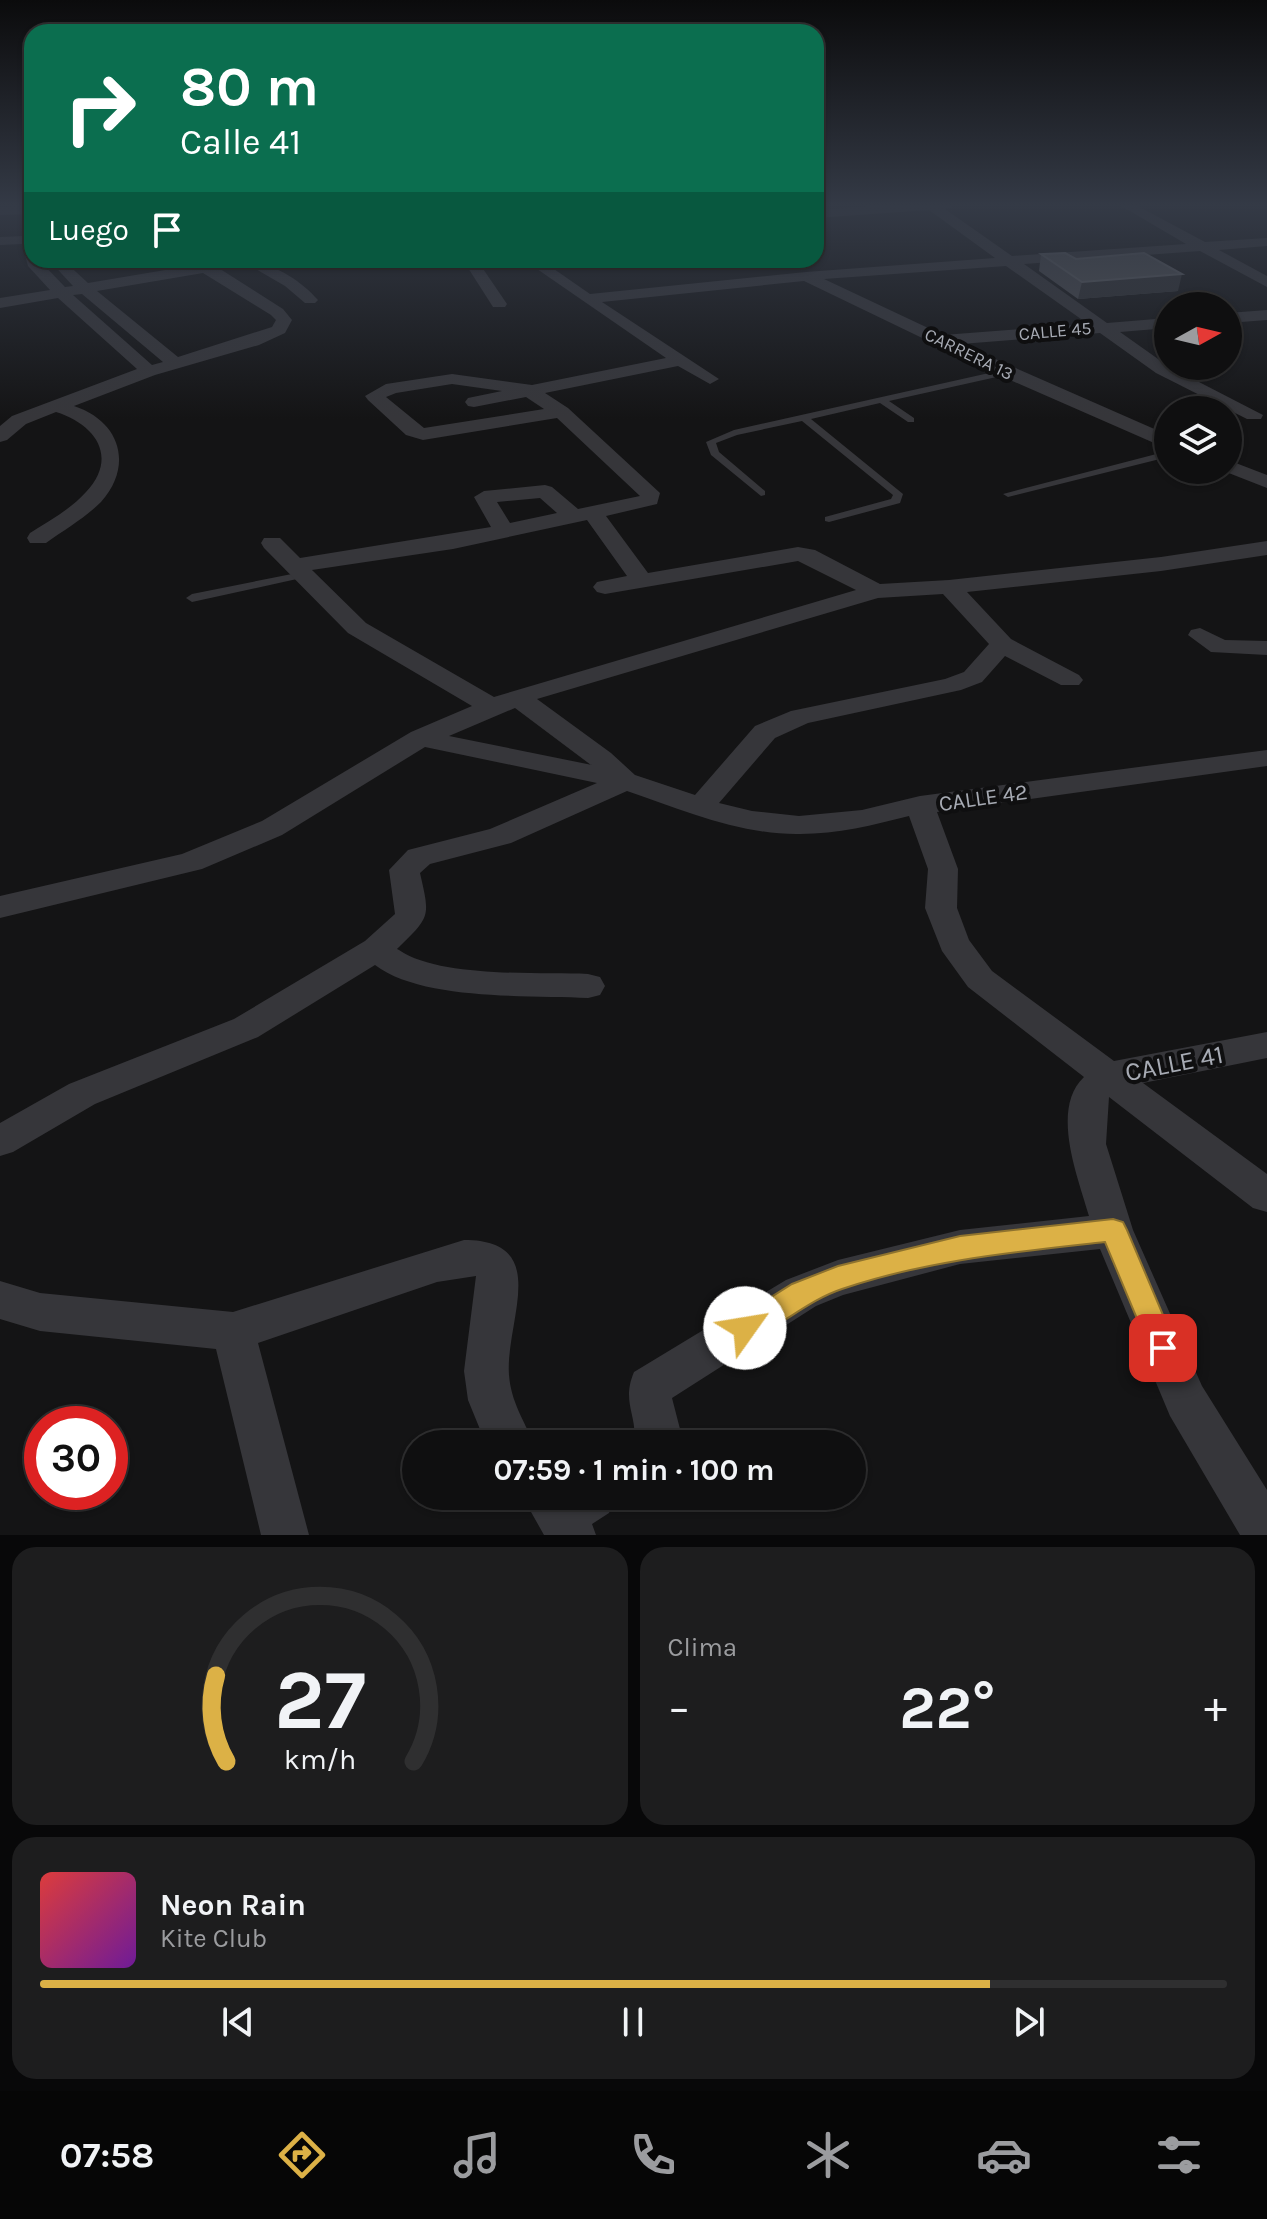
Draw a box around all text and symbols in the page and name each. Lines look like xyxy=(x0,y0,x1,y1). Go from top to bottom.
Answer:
text: 80 m xyxy=(180,54,319,119)
icon: right xyxy=(48,56,152,160)
text: Calle 41 xyxy=(180,121,301,163)
icon: arrive xyxy=(145,208,189,252)
text: Luego xyxy=(48,212,129,248)
north arrow xyxy=(1154,292,1242,380)
map controls xyxy=(1154,292,1242,484)
street label: CALLE 45 xyxy=(1018,317,1092,345)
street label: CARRERA 13 xyxy=(921,323,1017,385)
button: layers xyxy=(1154,396,1242,484)
street label: CALLE 42 xyxy=(937,779,1029,817)
street label: CALLE 41 xyxy=(1123,1039,1226,1088)
position arrow xyxy=(703,1286,787,1370)
pin xyxy=(1129,1314,1197,1382)
icon: arrive xyxy=(1141,1326,1185,1370)
speed limit sign: 30 xyxy=(24,1406,128,1510)
text: 07:59 · 1 min · 100 m xyxy=(494,1452,775,1488)
text: Clima xyxy=(668,1632,737,1663)
text: 27 xyxy=(274,1652,366,1749)
text: 22° xyxy=(899,1673,995,1743)
text: − xyxy=(668,1682,691,1733)
text: + xyxy=(1204,1682,1227,1733)
text: km/h xyxy=(284,1743,356,1776)
text: Neon Rain xyxy=(160,1887,306,1923)
text: Kite Club xyxy=(160,1923,267,1954)
icon: previous xyxy=(216,2000,260,2044)
icon: pause xyxy=(611,2000,655,2044)
icon: next xyxy=(1007,2000,1051,2044)
icon: directions xyxy=(274,2127,330,2183)
icon: music xyxy=(449,2127,505,2183)
icon: phone xyxy=(625,2127,681,2183)
icon: climate xyxy=(800,2127,856,2183)
icon: car xyxy=(976,2127,1032,2183)
icon: filters xyxy=(1151,2127,1207,2183)
text: 07:58 xyxy=(60,2134,154,2176)

